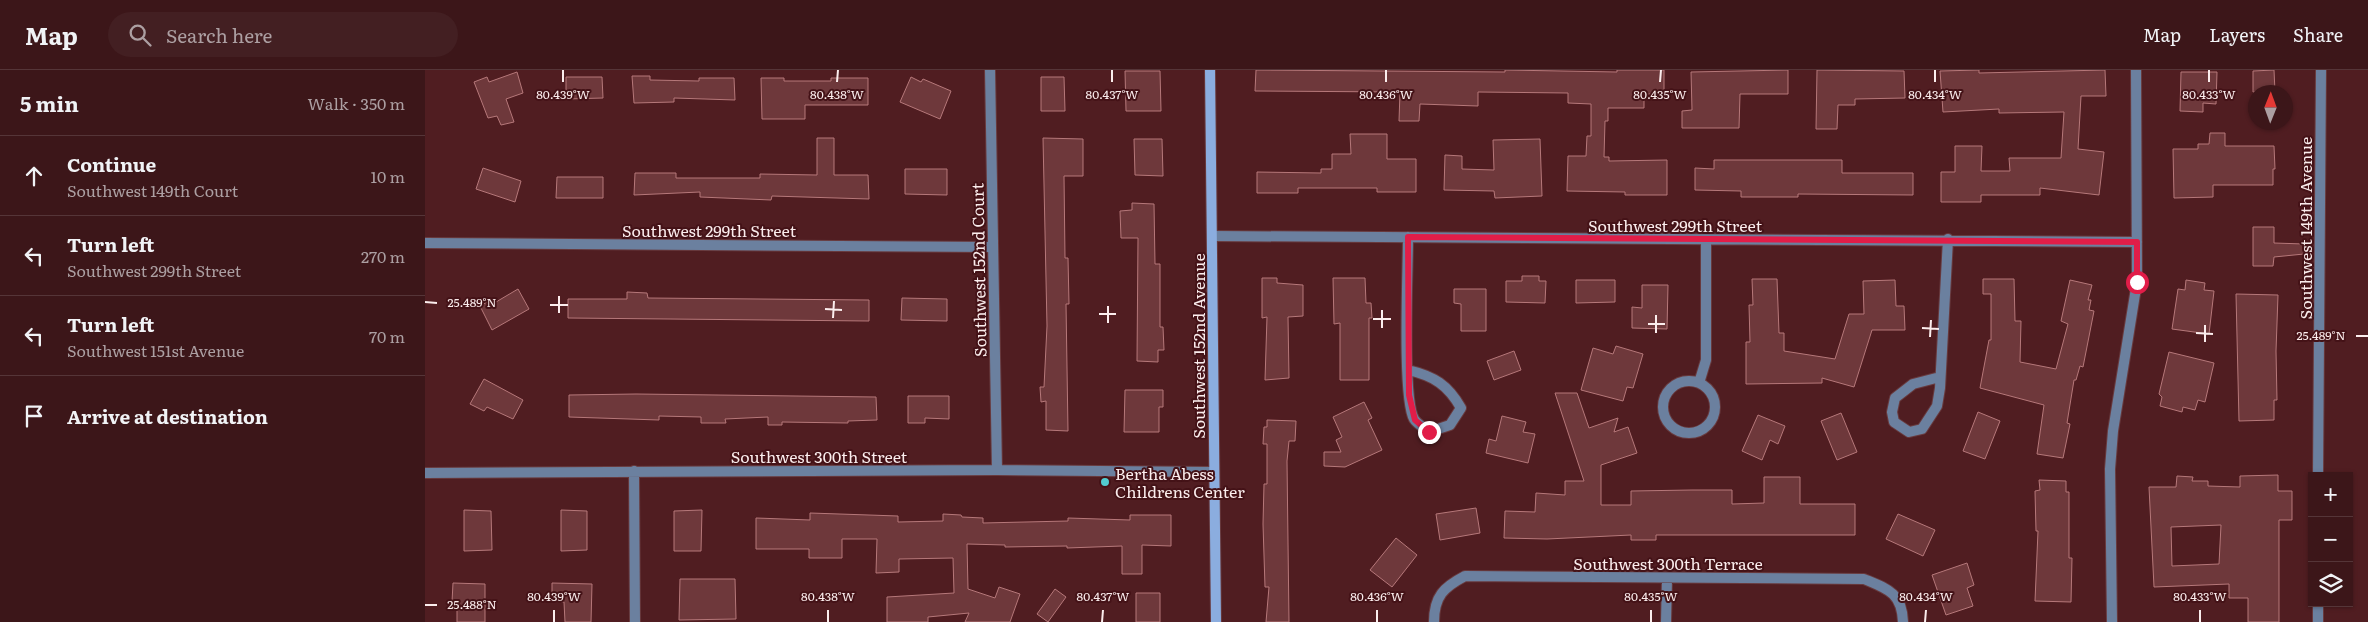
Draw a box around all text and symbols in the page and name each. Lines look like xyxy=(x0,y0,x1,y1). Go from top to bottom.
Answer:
search box xyxy=(108,12,458,57)
text: Map xyxy=(25,17,78,52)
icon: search xyxy=(126,21,154,49)
text: Search here xyxy=(166,21,272,49)
text: Map xyxy=(2143,21,2181,48)
text: Layers xyxy=(2209,21,2265,48)
text: Share xyxy=(2293,21,2343,48)
text: 80.439°W xyxy=(536,85,590,103)
text: 80.438°W xyxy=(810,85,864,103)
text: 80.437°W xyxy=(1086,85,1138,103)
text: 80.436°W xyxy=(1359,85,1413,103)
text: 80.435°W xyxy=(1633,85,1687,103)
text: 80.434°W xyxy=(1908,85,1962,103)
text: 80.433°W xyxy=(2182,85,2236,103)
north arrow xyxy=(2248,85,2293,130)
text: 5 min xyxy=(20,87,79,118)
text: Walk · 350 m xyxy=(308,91,405,115)
street label: Southwest 149th Avenue xyxy=(2293,137,2317,319)
text: Continue xyxy=(67,150,156,178)
icon: ahead xyxy=(20,162,48,190)
text: 10 m xyxy=(371,164,405,188)
text: Southwest 149th Court xyxy=(67,178,238,202)
street label: Southwest 152nd Court xyxy=(964,182,992,357)
street label: Southwest 299th Street xyxy=(1588,213,1763,237)
street label: Southwest 299th Street xyxy=(622,218,797,242)
text: Turn left xyxy=(67,230,154,258)
icon: left xyxy=(20,242,48,270)
text: 270 m xyxy=(361,244,405,268)
street label: Southwest 152nd Avenue xyxy=(1186,253,1210,439)
text: Southwest 299th Street xyxy=(67,258,241,282)
route start xyxy=(2126,271,2149,294)
text: 25.489°N xyxy=(447,293,497,311)
text: Turn left xyxy=(67,310,154,338)
icon: left xyxy=(20,322,48,350)
text: 70 m xyxy=(369,324,405,348)
text: 25.489°N xyxy=(2296,326,2346,344)
text: Southwest 151st Avenue xyxy=(67,338,244,362)
icon: arrive xyxy=(20,402,48,430)
text: Arrive at destination xyxy=(67,402,268,430)
route end xyxy=(1418,421,1441,444)
street label: Southwest 300th Street xyxy=(731,444,908,468)
place label: Bertha Abess Childrens Center xyxy=(1115,461,1245,503)
map controls xyxy=(2308,472,2353,607)
button: + xyxy=(2308,472,2353,517)
marker: Bertha Abess Childrens Center xyxy=(1099,476,1111,488)
button: − xyxy=(2308,517,2353,562)
street label: Southwest 300th Terrace xyxy=(1573,551,1763,575)
button: layers xyxy=(2308,562,2353,607)
text: 80.439°W xyxy=(527,587,581,605)
text: 80.438°W xyxy=(801,587,855,605)
text: 80.437°W xyxy=(1077,587,1129,605)
text: 80.436°W xyxy=(1350,587,1404,605)
text: 80.435°W xyxy=(1624,587,1678,605)
text: 80.434°W xyxy=(1899,587,1953,605)
text: 80.433°W xyxy=(2173,587,2227,605)
text: 25.488°N xyxy=(447,595,497,613)

